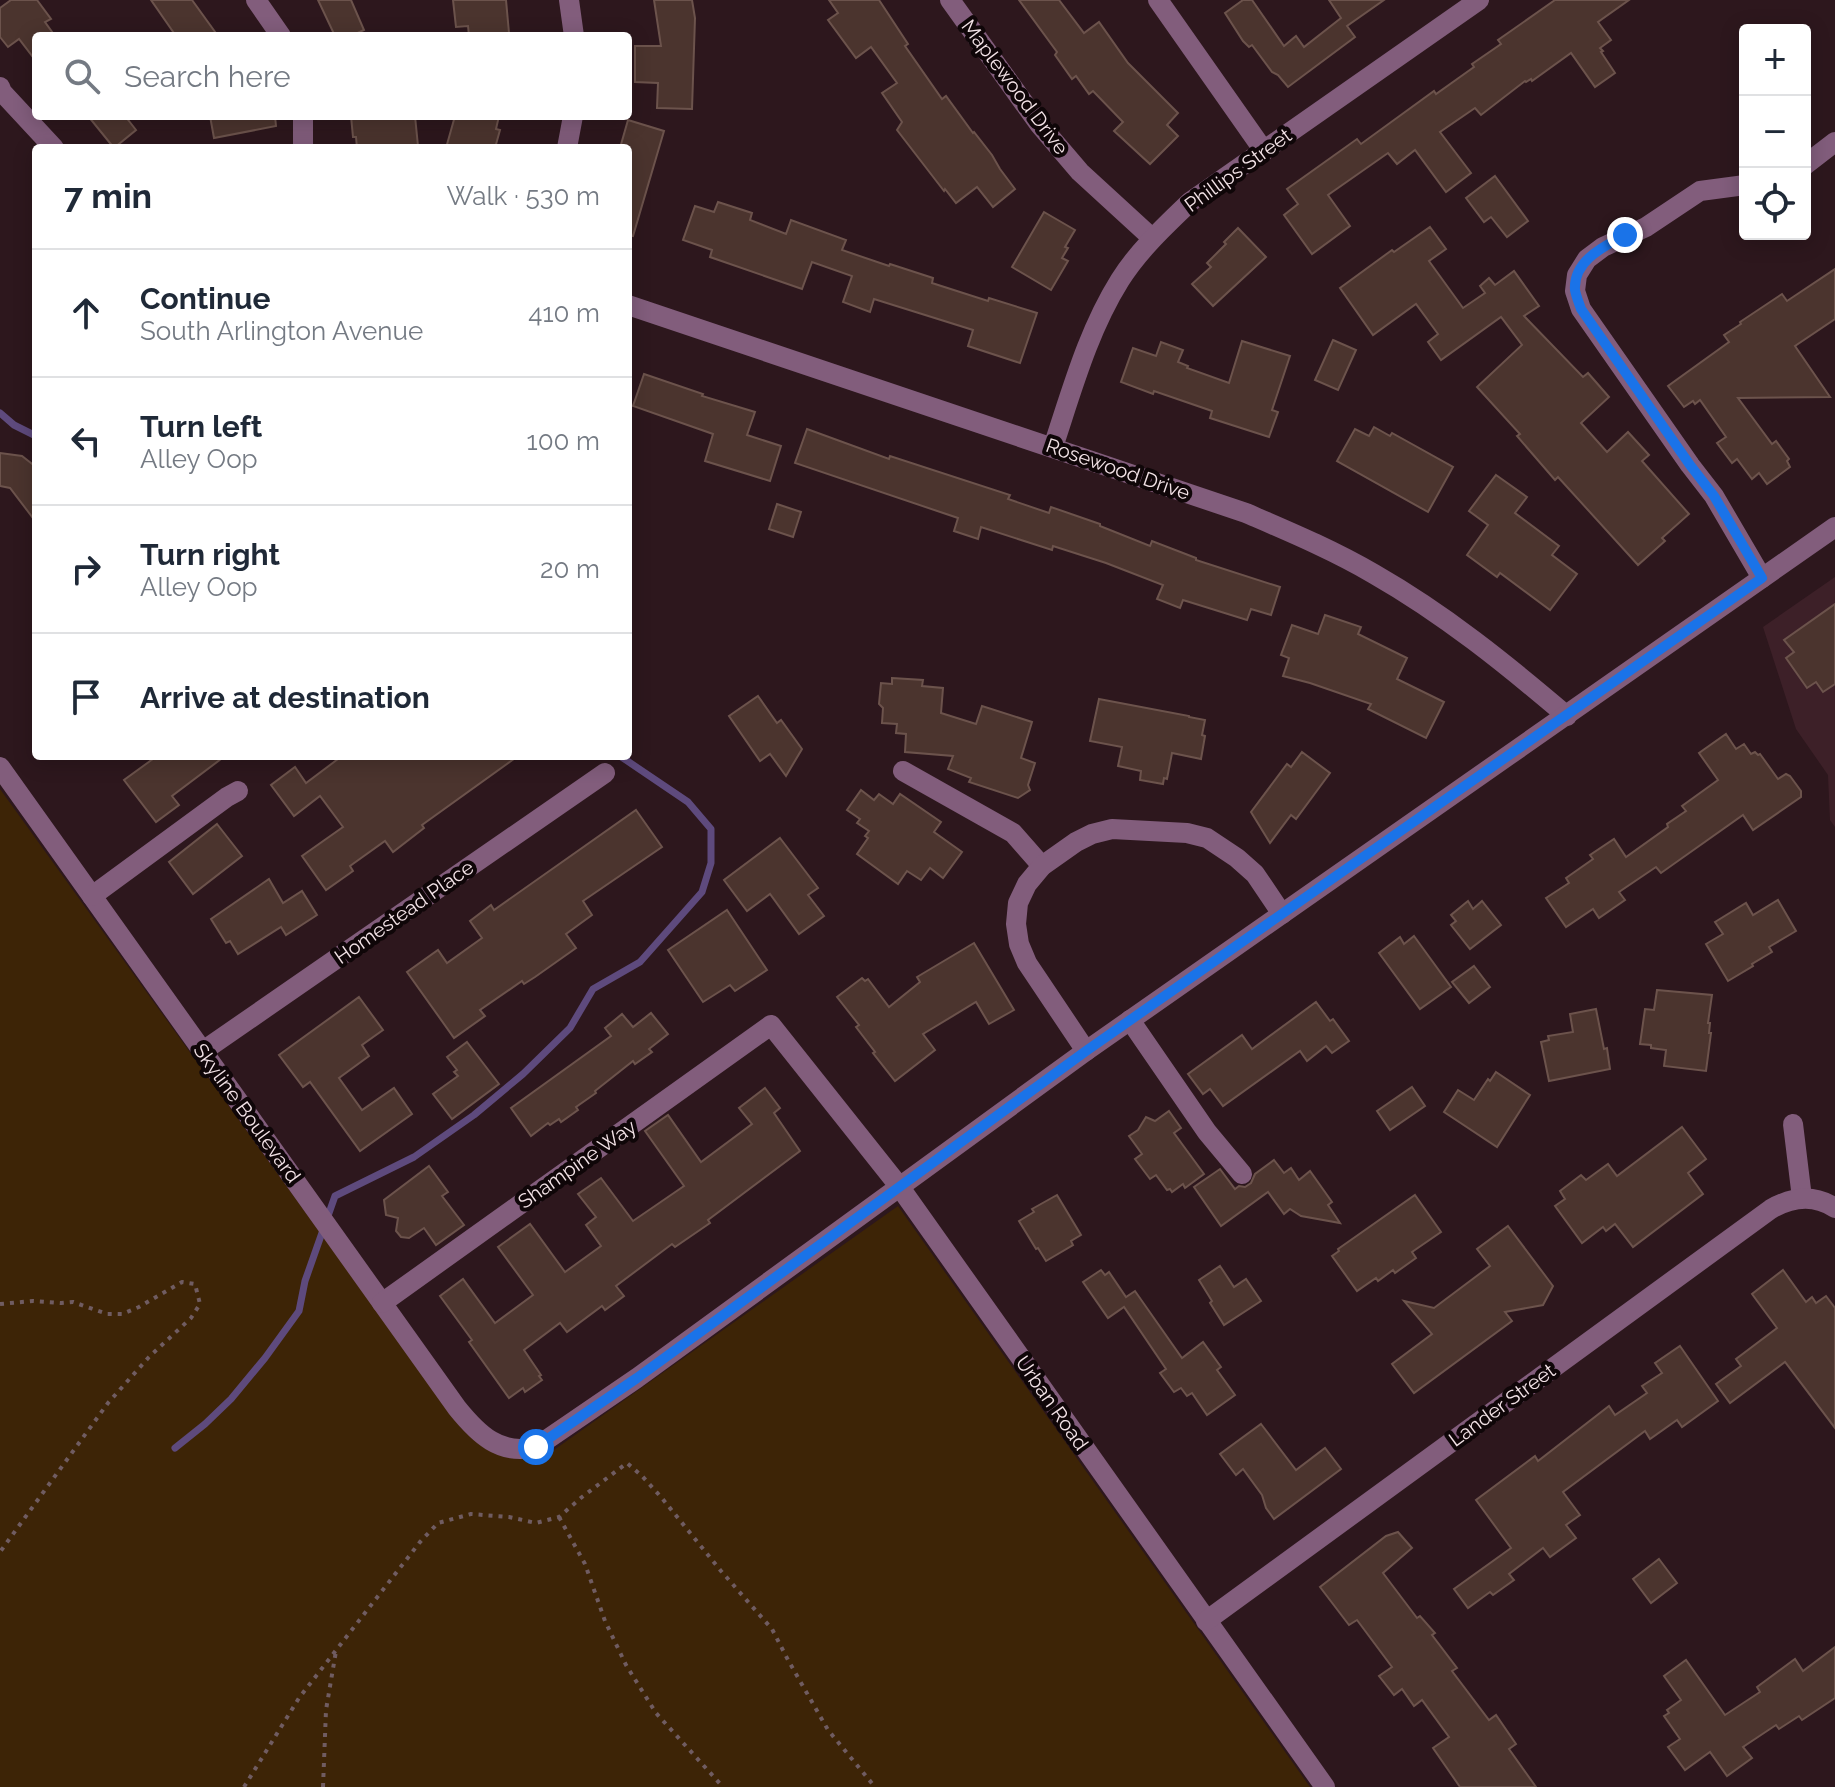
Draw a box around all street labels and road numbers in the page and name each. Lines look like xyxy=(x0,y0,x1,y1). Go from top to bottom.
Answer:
street label: Maplewood Drive xyxy=(957,15,1074,159)
street label: Phillips Street xyxy=(1180,123,1296,217)
street label: Rosewood Drive xyxy=(1043,433,1193,505)
street label: Homestead Place xyxy=(330,855,478,969)
street label: Skyline Boulevard xyxy=(188,1039,306,1187)
street label: Shampine Way xyxy=(513,1114,641,1214)
street label: Urban Road xyxy=(1011,1351,1093,1455)
street label: Lander Street xyxy=(1444,1358,1560,1452)

